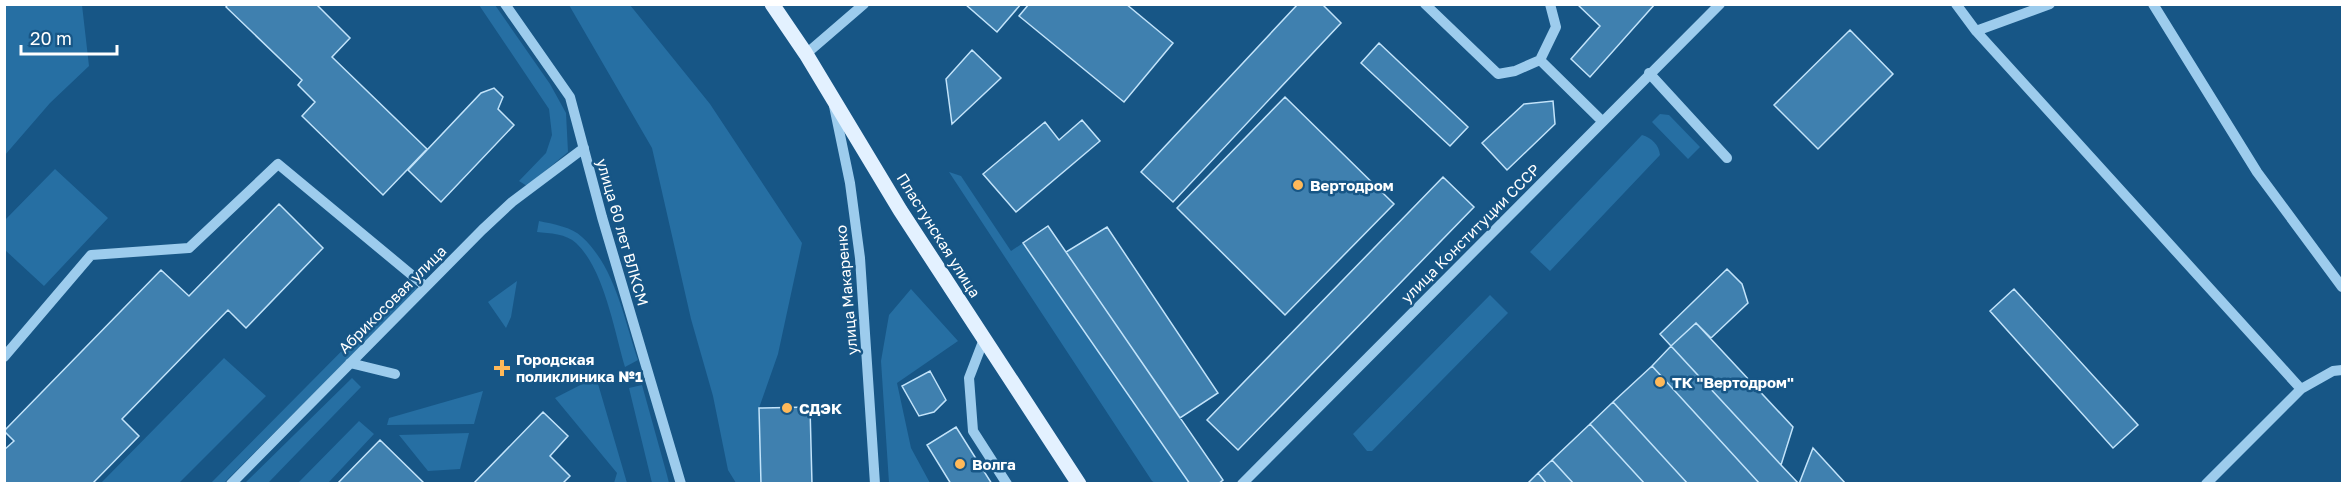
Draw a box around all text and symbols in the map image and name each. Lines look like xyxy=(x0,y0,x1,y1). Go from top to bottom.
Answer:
scale bar xyxy=(21,18,117,56)
text: 20 m xyxy=(30,27,72,49)
street label: улица 60 лет ВЛКСМ xyxy=(593,156,653,308)
street label: улица Конституции СССР xyxy=(1397,160,1543,306)
street label: Пластунская улица xyxy=(893,169,985,301)
place label: Вертодром xyxy=(1310,176,1394,194)
marker: Вертодром xyxy=(1291,178,1305,192)
street label: улица Макаренко xyxy=(831,224,861,356)
street label: Абрикосовая улица xyxy=(334,241,450,357)
place label: Городская поликлиника №1 xyxy=(516,350,643,385)
marker: Городская поликлиника №1 xyxy=(493,359,511,377)
place label: ТК "Вертодром" xyxy=(1672,373,1794,391)
marker: ТК "Вертодром" xyxy=(1653,375,1667,389)
place label: СДЭК xyxy=(799,399,842,417)
marker: СДЭК xyxy=(780,401,794,415)
place label: Волга xyxy=(972,455,1016,473)
marker: Волга xyxy=(953,457,967,471)

